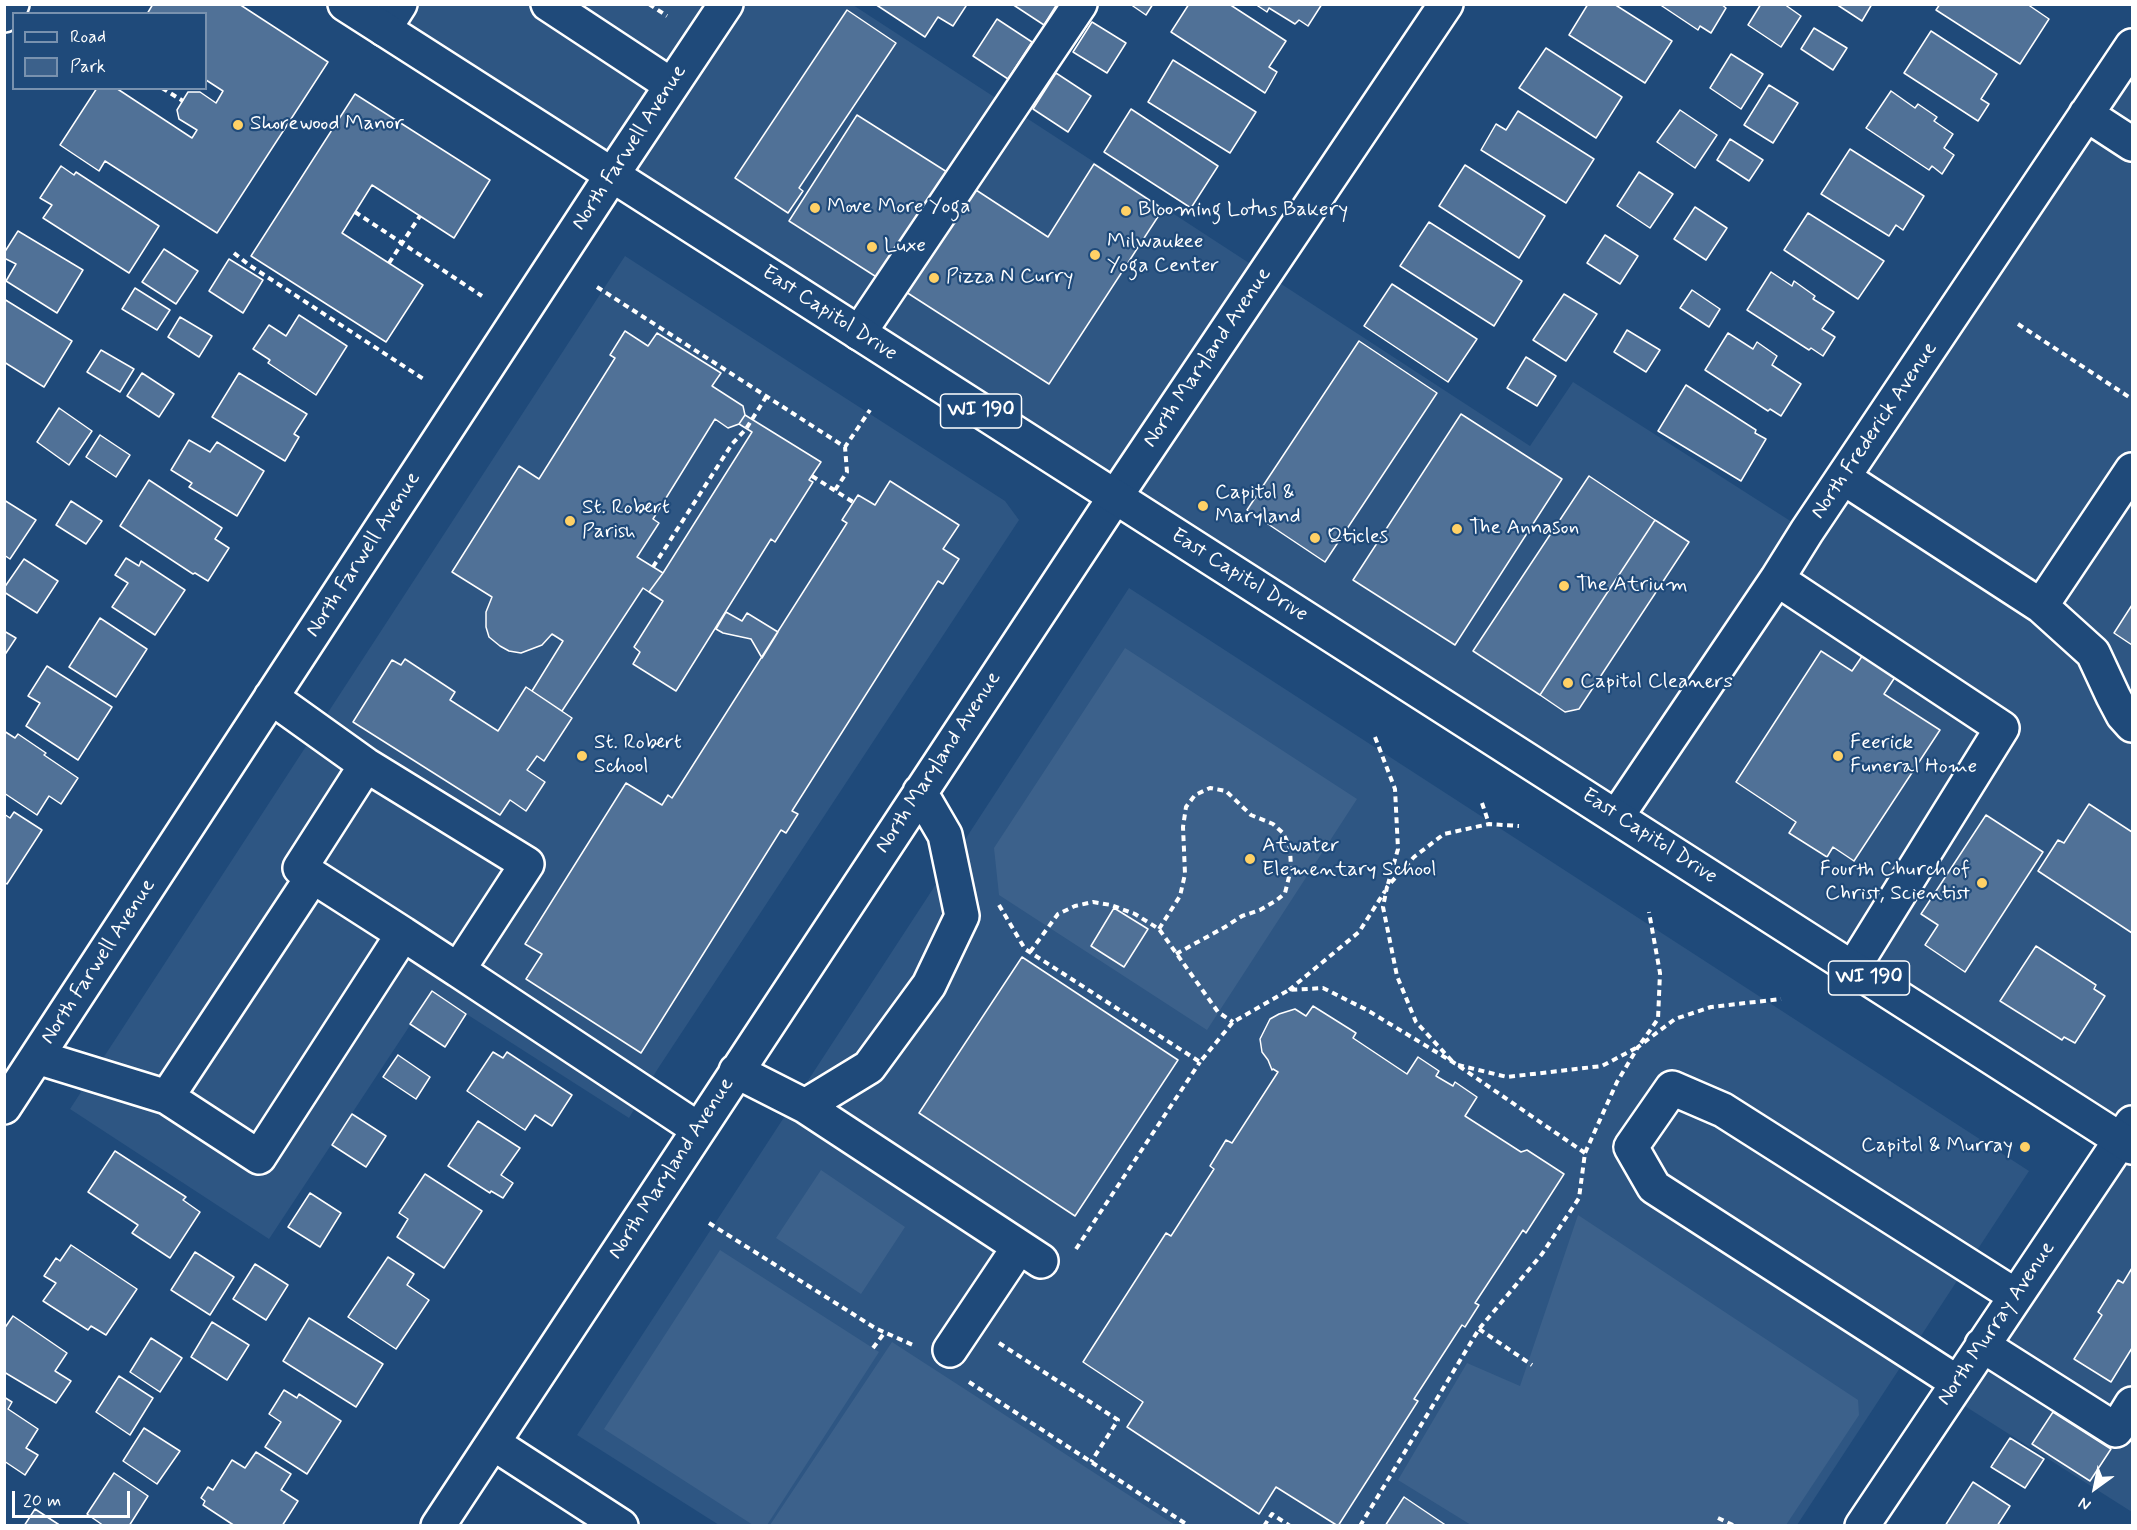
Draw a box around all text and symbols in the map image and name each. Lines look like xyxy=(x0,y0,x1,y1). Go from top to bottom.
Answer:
legend xyxy=(12,12,207,90)
text: Road xyxy=(70,25,106,49)
text: Park xyxy=(70,55,106,79)
street label: North Farwell Avenue xyxy=(567,61,693,235)
place label: Shorewood Manor xyxy=(250,112,404,138)
marker: Shorewood Manor xyxy=(231,118,245,132)
place label: Move More Yoga xyxy=(827,195,970,221)
place label: Blooming Lotus Bakery xyxy=(1138,198,1348,224)
marker: Move More Yoga xyxy=(808,201,822,215)
marker: Blooming Lotus Bakery xyxy=(1119,204,1133,218)
place label: Milwaukee Yoga Center xyxy=(1107,230,1219,280)
place label: Luxe xyxy=(884,234,926,260)
marker: Luxe xyxy=(865,240,879,254)
marker: Milwaukee Yoga Center xyxy=(1088,248,1102,262)
street label: East Capitol Drive xyxy=(756,261,902,367)
street label: North Maryland Avenue xyxy=(1138,263,1278,453)
place label: Pizza N Curry xyxy=(946,265,1073,291)
marker: Pizza N Curry xyxy=(927,271,941,285)
street label: North Frederick Avenue xyxy=(1806,338,1944,524)
road number: WI 190 xyxy=(940,394,1022,428)
street label: North Farwell Avenue xyxy=(301,468,427,642)
place label: Capitol & Maryland xyxy=(1215,481,1301,531)
place label: St. Robert Parish xyxy=(582,496,670,546)
marker: Capitol & Maryland xyxy=(1196,499,1210,513)
marker: St. Robert Parish xyxy=(563,514,577,528)
place label: The Annason xyxy=(1469,516,1579,542)
marker: The Annason xyxy=(1450,522,1464,536)
street label: East Capitol Drive xyxy=(1166,524,1312,628)
place label: Qticles xyxy=(1327,525,1388,551)
marker: Qticles xyxy=(1308,531,1322,545)
place label: The Atrium xyxy=(1576,573,1688,599)
marker: The Atrium xyxy=(1557,579,1571,593)
street label: North Maryland Avenue xyxy=(871,667,1007,859)
place label: Capitol Cleaners xyxy=(1580,670,1733,696)
marker: Capitol Cleaners xyxy=(1561,676,1575,690)
place label: St. Robert School xyxy=(594,731,682,781)
place label: Feerick Funeral Home xyxy=(1850,731,1977,781)
marker: St. Robert School xyxy=(575,749,589,763)
marker: Feerick Funeral Home xyxy=(1831,749,1845,763)
street label: East Capitol Drive xyxy=(1576,784,1722,890)
place label: Atwater Elementary School xyxy=(1262,834,1437,884)
marker: Atwater Elementary School xyxy=(1243,852,1257,866)
place label: Fourth Church of Christ, Scientist xyxy=(1820,858,1970,908)
street label: North Farwell Avenue xyxy=(36,875,162,1049)
marker: Fourth Church of Christ, Scientist xyxy=(1975,876,1989,890)
road number: WI 190 xyxy=(1828,961,1910,995)
street label: North Maryland Avenue xyxy=(604,1073,740,1265)
place label: Capitol & Murray xyxy=(1861,1134,2013,1160)
marker: Capitol & Murray xyxy=(2018,1140,2032,1154)
street label: North Murray Avenue xyxy=(1933,1237,2061,1411)
north arrow xyxy=(2065,1458,2125,1518)
scale bar xyxy=(15,1479,134,1517)
text: 20 m xyxy=(23,1489,61,1513)
text: N xyxy=(2075,1492,2095,1515)

